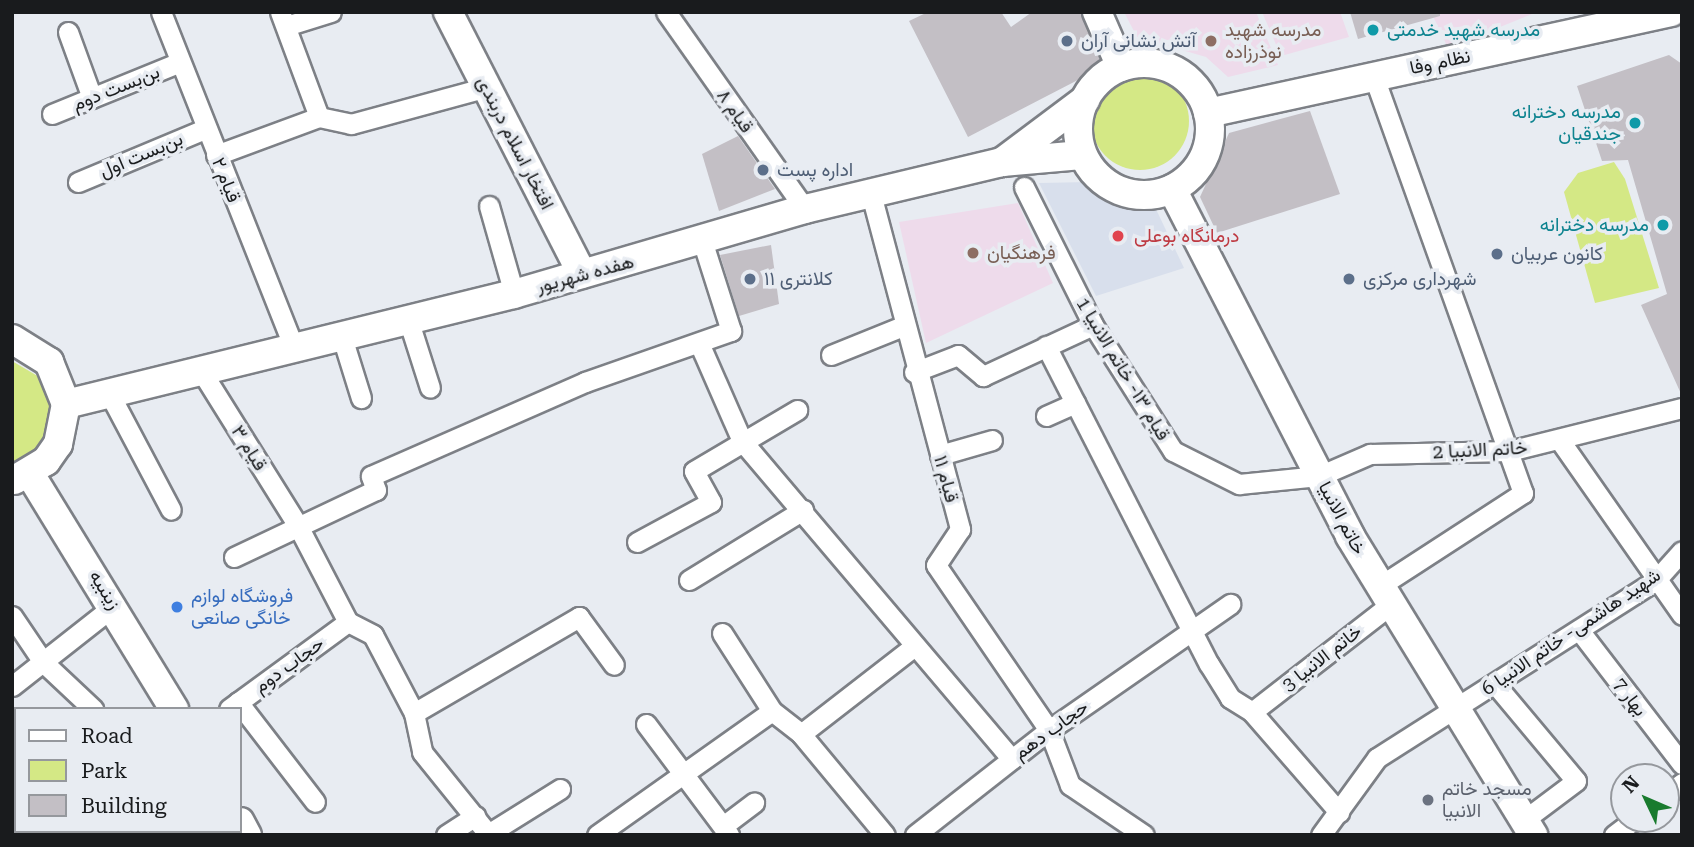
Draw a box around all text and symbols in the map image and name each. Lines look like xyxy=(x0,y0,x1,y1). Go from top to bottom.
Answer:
place label: مدرسه شهید نوذرزاده xyxy=(1225,19,1321,63)
place label: مدرسه شهید خدمتی xyxy=(1387,19,1540,41)
marker: مدرسه شهید خدمتی xyxy=(1365,22,1381,38)
place label: آتش نشانی آران xyxy=(1081,30,1196,52)
marker: آتش نشانی آران xyxy=(1059,33,1075,49)
marker: مدرسه شهید نوذرزاده xyxy=(1203,33,1219,49)
street label: نظام وفا xyxy=(1408,44,1472,80)
street label: بن‌بست دوم xyxy=(69,60,163,116)
street label: افتخار اسلام دربندی xyxy=(472,72,558,214)
street label: قیام ۸ xyxy=(712,85,758,137)
place label: مدرسه دخترانه جندقیان xyxy=(1512,101,1621,145)
marker: مدرسه دخترانه جندقیان xyxy=(1627,115,1643,131)
street label: بن‌بست اول xyxy=(96,127,186,183)
street label: قیام ۲ xyxy=(207,154,245,206)
place label: اداره پست xyxy=(777,159,853,181)
marker: اداره پست xyxy=(755,162,771,178)
place label: مدرسه دخترانه xyxy=(1540,214,1649,236)
marker: مدرسه دخترانه xyxy=(1655,217,1671,233)
place label: درمانگاه بوعلی xyxy=(1134,225,1239,247)
marker: درمانگاه بوعلی xyxy=(1108,226,1128,246)
place label: فرهنگیان xyxy=(987,242,1056,264)
place label: کانون عربیان xyxy=(1511,243,1603,265)
marker: فرهنگیان xyxy=(965,245,981,261)
marker: کانون عربیان xyxy=(1489,246,1505,262)
street label: هفده شهریور xyxy=(534,250,636,298)
place label: کلانتری ۱۱ xyxy=(764,268,833,290)
place label: شهرداری مرکزی xyxy=(1363,268,1476,290)
marker: کلانتری ۱۱ xyxy=(742,271,758,287)
marker: شهرداری مرکزی xyxy=(1341,271,1357,287)
street label: قیام ۱۳- خاتم الانبیا 1 xyxy=(1071,293,1175,445)
street label: قیام ۳ xyxy=(226,421,272,475)
street label: خاتم الانبیا 2 xyxy=(1432,436,1528,464)
street label: قیام ۱۱ xyxy=(929,453,963,505)
street label: خاتم الانبیا xyxy=(1313,478,1371,558)
street label: شهید هاشمی- خاتم الانبیا 6 xyxy=(1477,564,1665,700)
street label: زینبیه xyxy=(84,566,126,614)
place label: فروشگاه لوازم خانگی صانعی xyxy=(191,585,293,629)
marker: فروشگاه لوازم خانگی صانعی xyxy=(169,599,185,615)
street label: خاتم الانبیا 3 xyxy=(1278,620,1366,696)
street label: حجاب دوم xyxy=(250,632,328,698)
street label: بهار 7 xyxy=(1608,673,1652,721)
street label: حجاب دهم xyxy=(1009,695,1093,765)
legend xyxy=(14,707,242,833)
text: Road xyxy=(81,724,133,748)
text: Park xyxy=(81,759,127,783)
north arrow xyxy=(1610,763,1680,833)
text: N xyxy=(1618,771,1644,798)
place label: مسجد خاتم الانبیا xyxy=(1442,778,1532,822)
marker: مسجد خاتم الانبیا xyxy=(1420,792,1436,808)
text: Building xyxy=(81,794,167,818)

